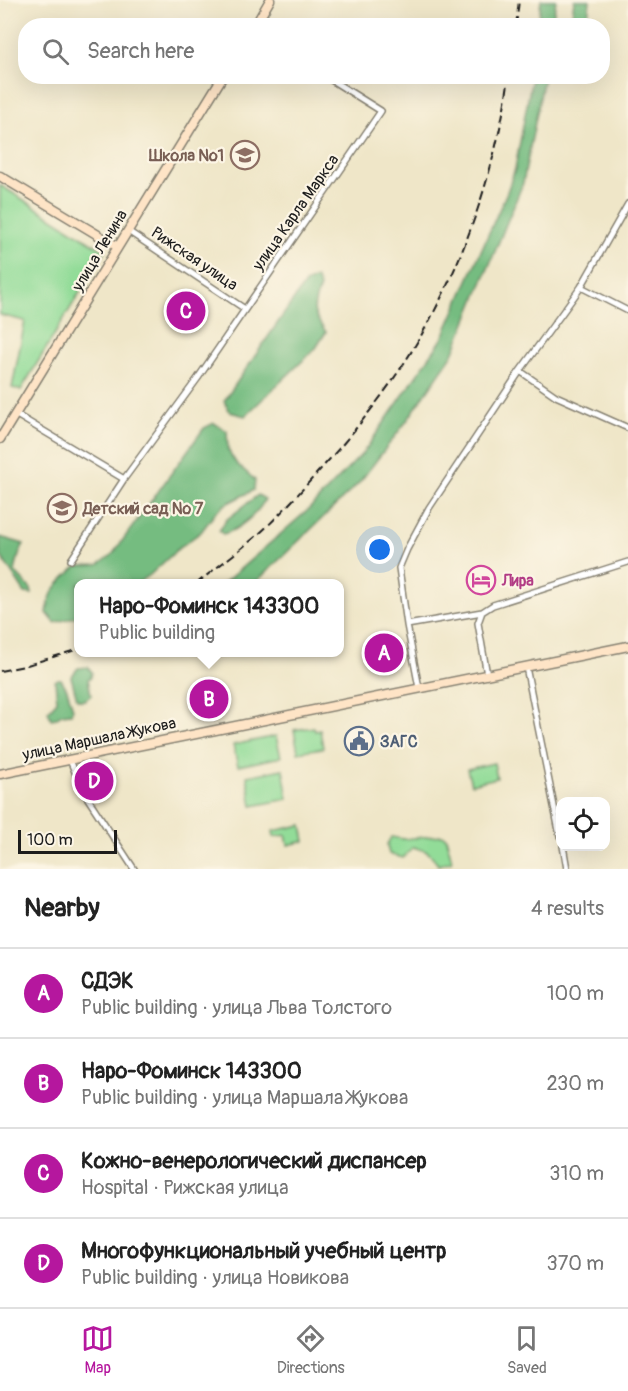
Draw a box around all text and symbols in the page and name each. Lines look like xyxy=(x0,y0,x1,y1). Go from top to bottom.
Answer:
search box xyxy=(18,18,610,84)
icon: search xyxy=(39,35,72,68)
text: Search here xyxy=(87,37,194,65)
school or university icon: Школа №1 xyxy=(229,139,261,171)
place label: Школа №1 xyxy=(148,146,224,166)
street label: улица Карла Маркса xyxy=(248,151,343,275)
street label: улица Ленина xyxy=(67,206,132,296)
street label: Рижская улица xyxy=(147,223,241,295)
pin: C xyxy=(166,288,206,334)
school or university icon: Детский сад № 7 xyxy=(46,492,78,524)
place label: Детский сад № 7 xyxy=(82,499,204,519)
your location xyxy=(365,535,394,564)
hotel icon: Лира xyxy=(465,564,497,596)
place label: Лира xyxy=(501,571,534,591)
popup xyxy=(74,579,344,657)
text: Наро-Фоминск 143300 xyxy=(99,592,319,620)
text: Public building xyxy=(99,620,215,645)
pin: A xyxy=(364,630,404,676)
pin: B xyxy=(190,676,228,722)
street label: улица Маршала Жукова xyxy=(20,713,178,765)
public building icon: ЗАГС xyxy=(343,725,375,757)
place label: ЗАГС xyxy=(380,732,418,752)
pin: D xyxy=(74,758,113,804)
map controls xyxy=(556,797,610,851)
button: locate xyxy=(556,797,610,851)
scale bar xyxy=(18,827,117,854)
text: 100 m xyxy=(27,830,73,850)
text: Nearby xyxy=(24,892,100,924)
text: 4 results xyxy=(531,896,604,921)
text: СДЭК xyxy=(81,967,134,995)
text: A xyxy=(37,981,50,1006)
text: 100 m xyxy=(547,981,604,1006)
text: Public building · улица Льва Толстого xyxy=(81,995,392,1020)
text: Наро-Фоминск 143300 xyxy=(81,1057,302,1085)
text: B xyxy=(38,1071,49,1096)
text: 230 m xyxy=(547,1071,604,1096)
text: Public building · улица Маршала Жукова xyxy=(81,1085,408,1110)
text: Кожно-венерологический диспансер xyxy=(81,1147,427,1175)
text: C xyxy=(37,1161,50,1186)
text: 310 m xyxy=(549,1161,604,1186)
text: Hospital · Рижская улица xyxy=(81,1175,289,1200)
text: Многофункциональный учебный центр xyxy=(81,1237,446,1265)
text: D xyxy=(37,1251,50,1276)
text: 370 m xyxy=(547,1251,604,1276)
text: Public building · улица Новикова xyxy=(81,1265,349,1290)
tab: Map xyxy=(81,1322,114,1378)
tab: Directions xyxy=(277,1322,345,1378)
tab: Saved xyxy=(507,1322,547,1378)

